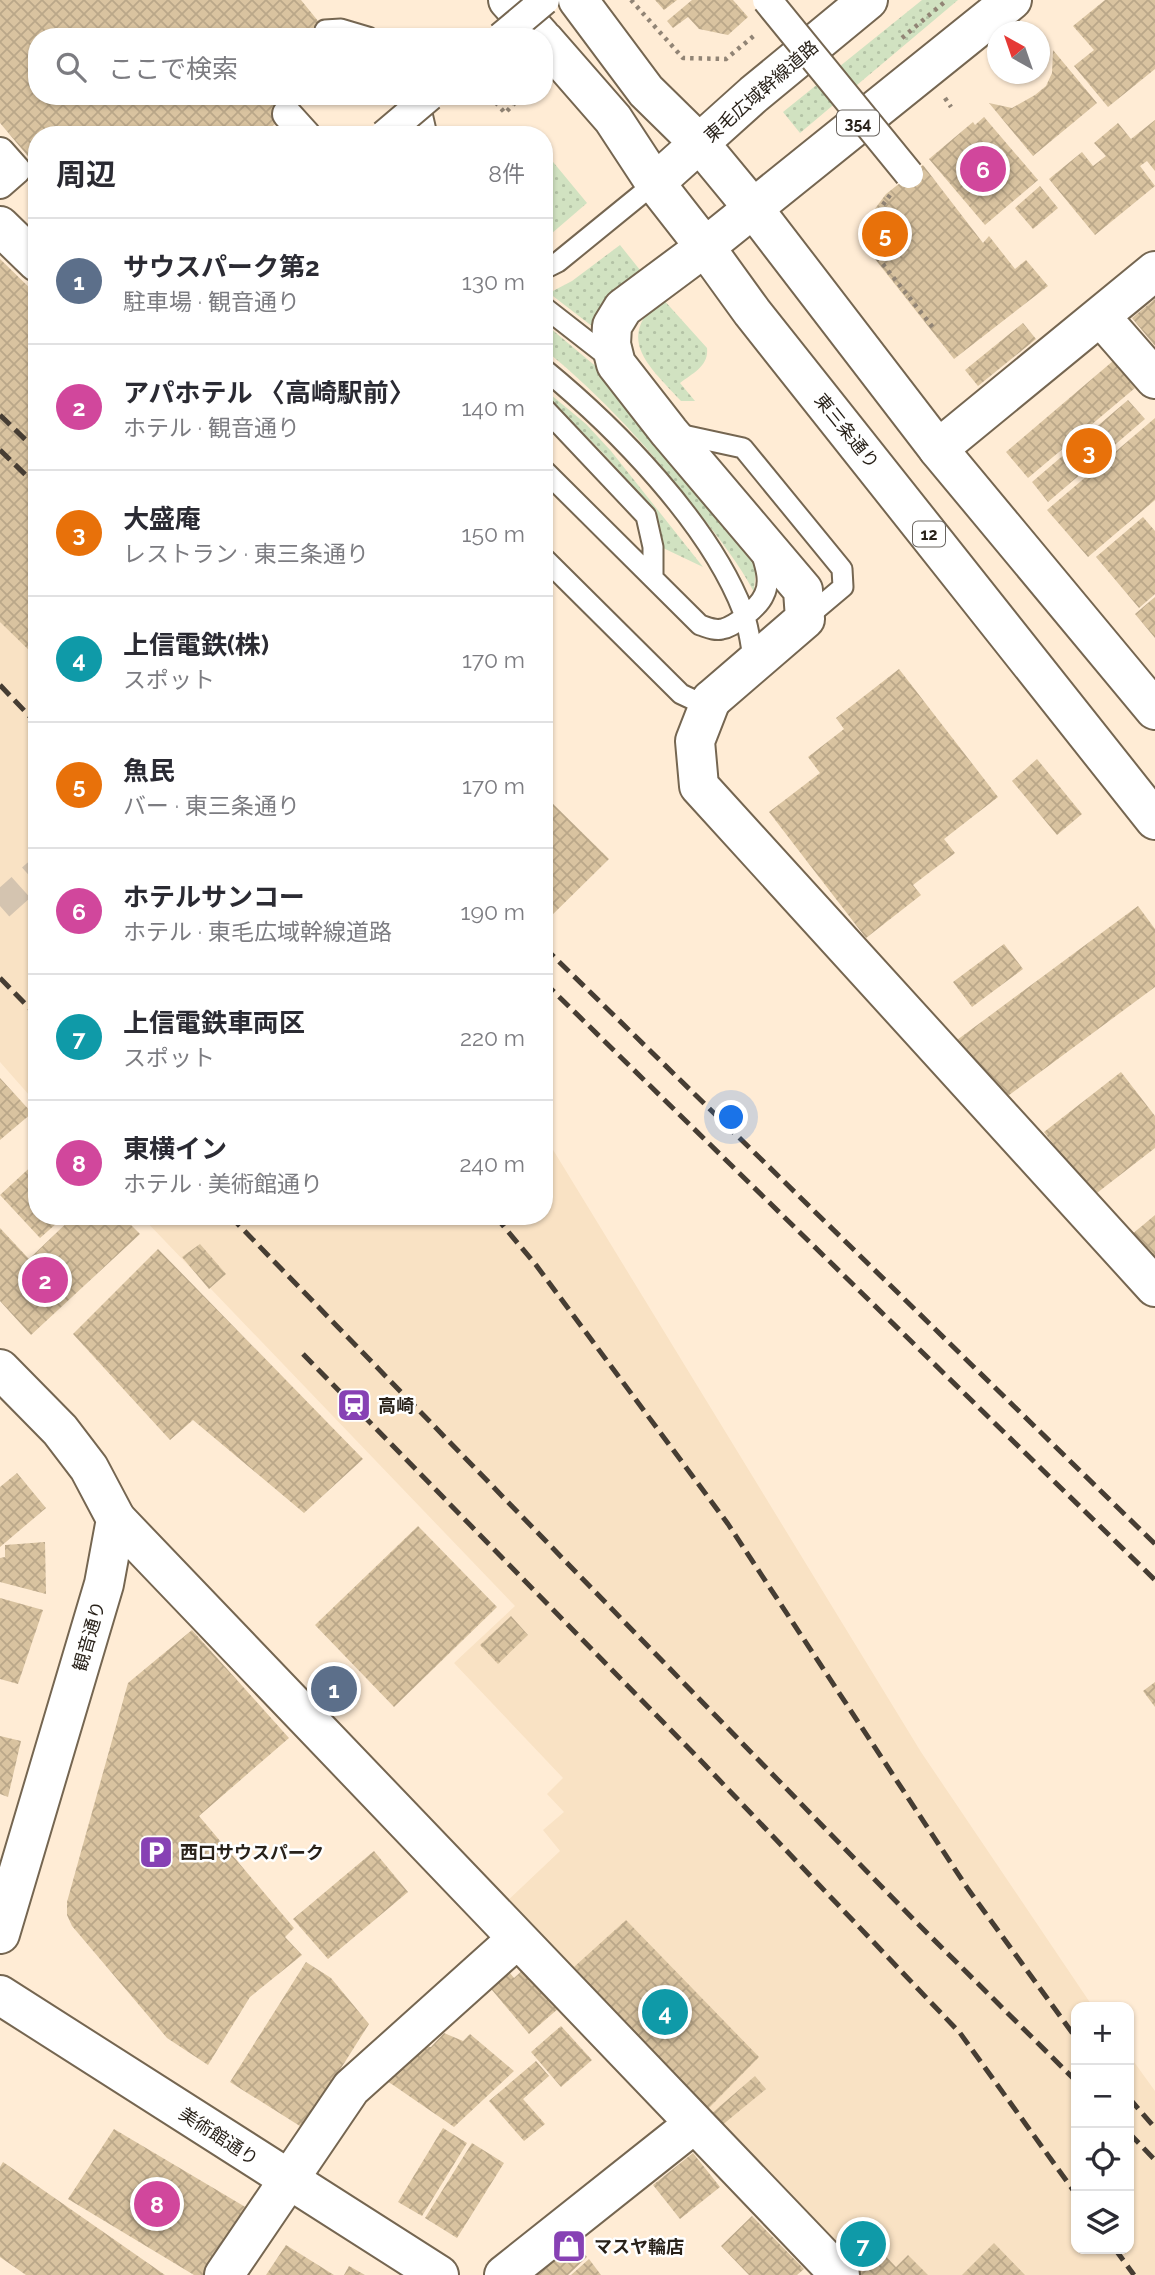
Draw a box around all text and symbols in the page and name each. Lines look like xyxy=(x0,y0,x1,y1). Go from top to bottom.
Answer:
north arrow xyxy=(987,21,1050,84)
search box xyxy=(28,28,553,105)
street label: 東毛広域幹線道路 xyxy=(700,36,822,146)
icon: search xyxy=(52,48,90,86)
text: ここで検索 xyxy=(108,54,238,84)
road number: 354 xyxy=(837,111,879,136)
pin: 6 xyxy=(960,143,1006,195)
text: 周辺 xyxy=(56,157,116,192)
text: 8件 xyxy=(488,160,525,187)
pin: 5 xyxy=(862,208,908,260)
text: サウスパーク第2 xyxy=(123,252,320,282)
text: 1 xyxy=(73,268,85,295)
text: 130 m xyxy=(462,268,525,295)
text: 駐車場 · 観音通り xyxy=(123,288,300,315)
text: アパホテル 〈高崎駅前〉 xyxy=(123,378,415,408)
street label: 東三条通り xyxy=(811,389,883,473)
text: 2 xyxy=(73,394,85,421)
text: 140 m xyxy=(462,394,525,421)
text: ホテル · 観音通り xyxy=(123,414,300,441)
pin: 3 xyxy=(1066,425,1112,477)
text: 大盛庵 xyxy=(123,504,201,534)
text: 3 xyxy=(73,520,85,547)
text: 150 m xyxy=(462,520,525,547)
road number: 12 xyxy=(913,522,945,547)
text: レストラン · 東三条通り xyxy=(123,540,369,567)
text: 上信電鉄(株) xyxy=(123,630,269,660)
text: 4 xyxy=(72,646,86,673)
text: 170 m xyxy=(462,646,525,673)
text: スポット xyxy=(123,666,215,693)
text: 魚民 xyxy=(123,756,175,786)
text: 5 xyxy=(73,772,85,799)
text: 170 m xyxy=(462,772,525,799)
text: バー · 東三条通り xyxy=(123,792,300,819)
text: ホテルサンコー xyxy=(123,882,305,912)
text: 6 xyxy=(72,898,86,925)
text: 190 m xyxy=(461,898,525,925)
text: ホテル · 東毛広域幹線道路 xyxy=(123,918,392,945)
text: 上信電鉄車両区 xyxy=(123,1008,305,1038)
text: 7 xyxy=(73,1024,85,1051)
text: 220 m xyxy=(460,1024,525,1051)
text: スポット xyxy=(123,1044,215,1071)
your location xyxy=(714,1100,748,1134)
text: 東横イン xyxy=(123,1134,227,1164)
text: 8 xyxy=(72,1150,86,1177)
text: 240 m xyxy=(459,1150,525,1177)
text: ホテル · 美術館通り xyxy=(123,1170,323,1197)
pin: 2 xyxy=(22,1254,68,1306)
station icon: 高崎 xyxy=(335,1386,373,1424)
place label: 高崎 xyxy=(378,1395,414,1416)
street label: 観音通り xyxy=(69,1599,109,1673)
pin: 1 xyxy=(311,1663,357,1715)
parking icon: 西口サウスパーク xyxy=(137,1833,175,1871)
place label: 西口サウスパーク xyxy=(180,1842,324,1863)
pin: 4 xyxy=(642,1986,688,2038)
map controls xyxy=(1071,2002,1134,2254)
button: + xyxy=(1071,2002,1134,2065)
button: − xyxy=(1071,2065,1134,2128)
street label: 美術館通り xyxy=(176,2103,262,2169)
button: locate xyxy=(1071,2128,1134,2191)
pin: 8 xyxy=(134,2178,180,2230)
button: layers xyxy=(1071,2191,1134,2254)
pin: 7 xyxy=(840,2218,886,2270)
shop icon: マスヤ輪店 xyxy=(550,2227,588,2265)
place label: マスヤ輪店 xyxy=(594,2236,684,2257)

